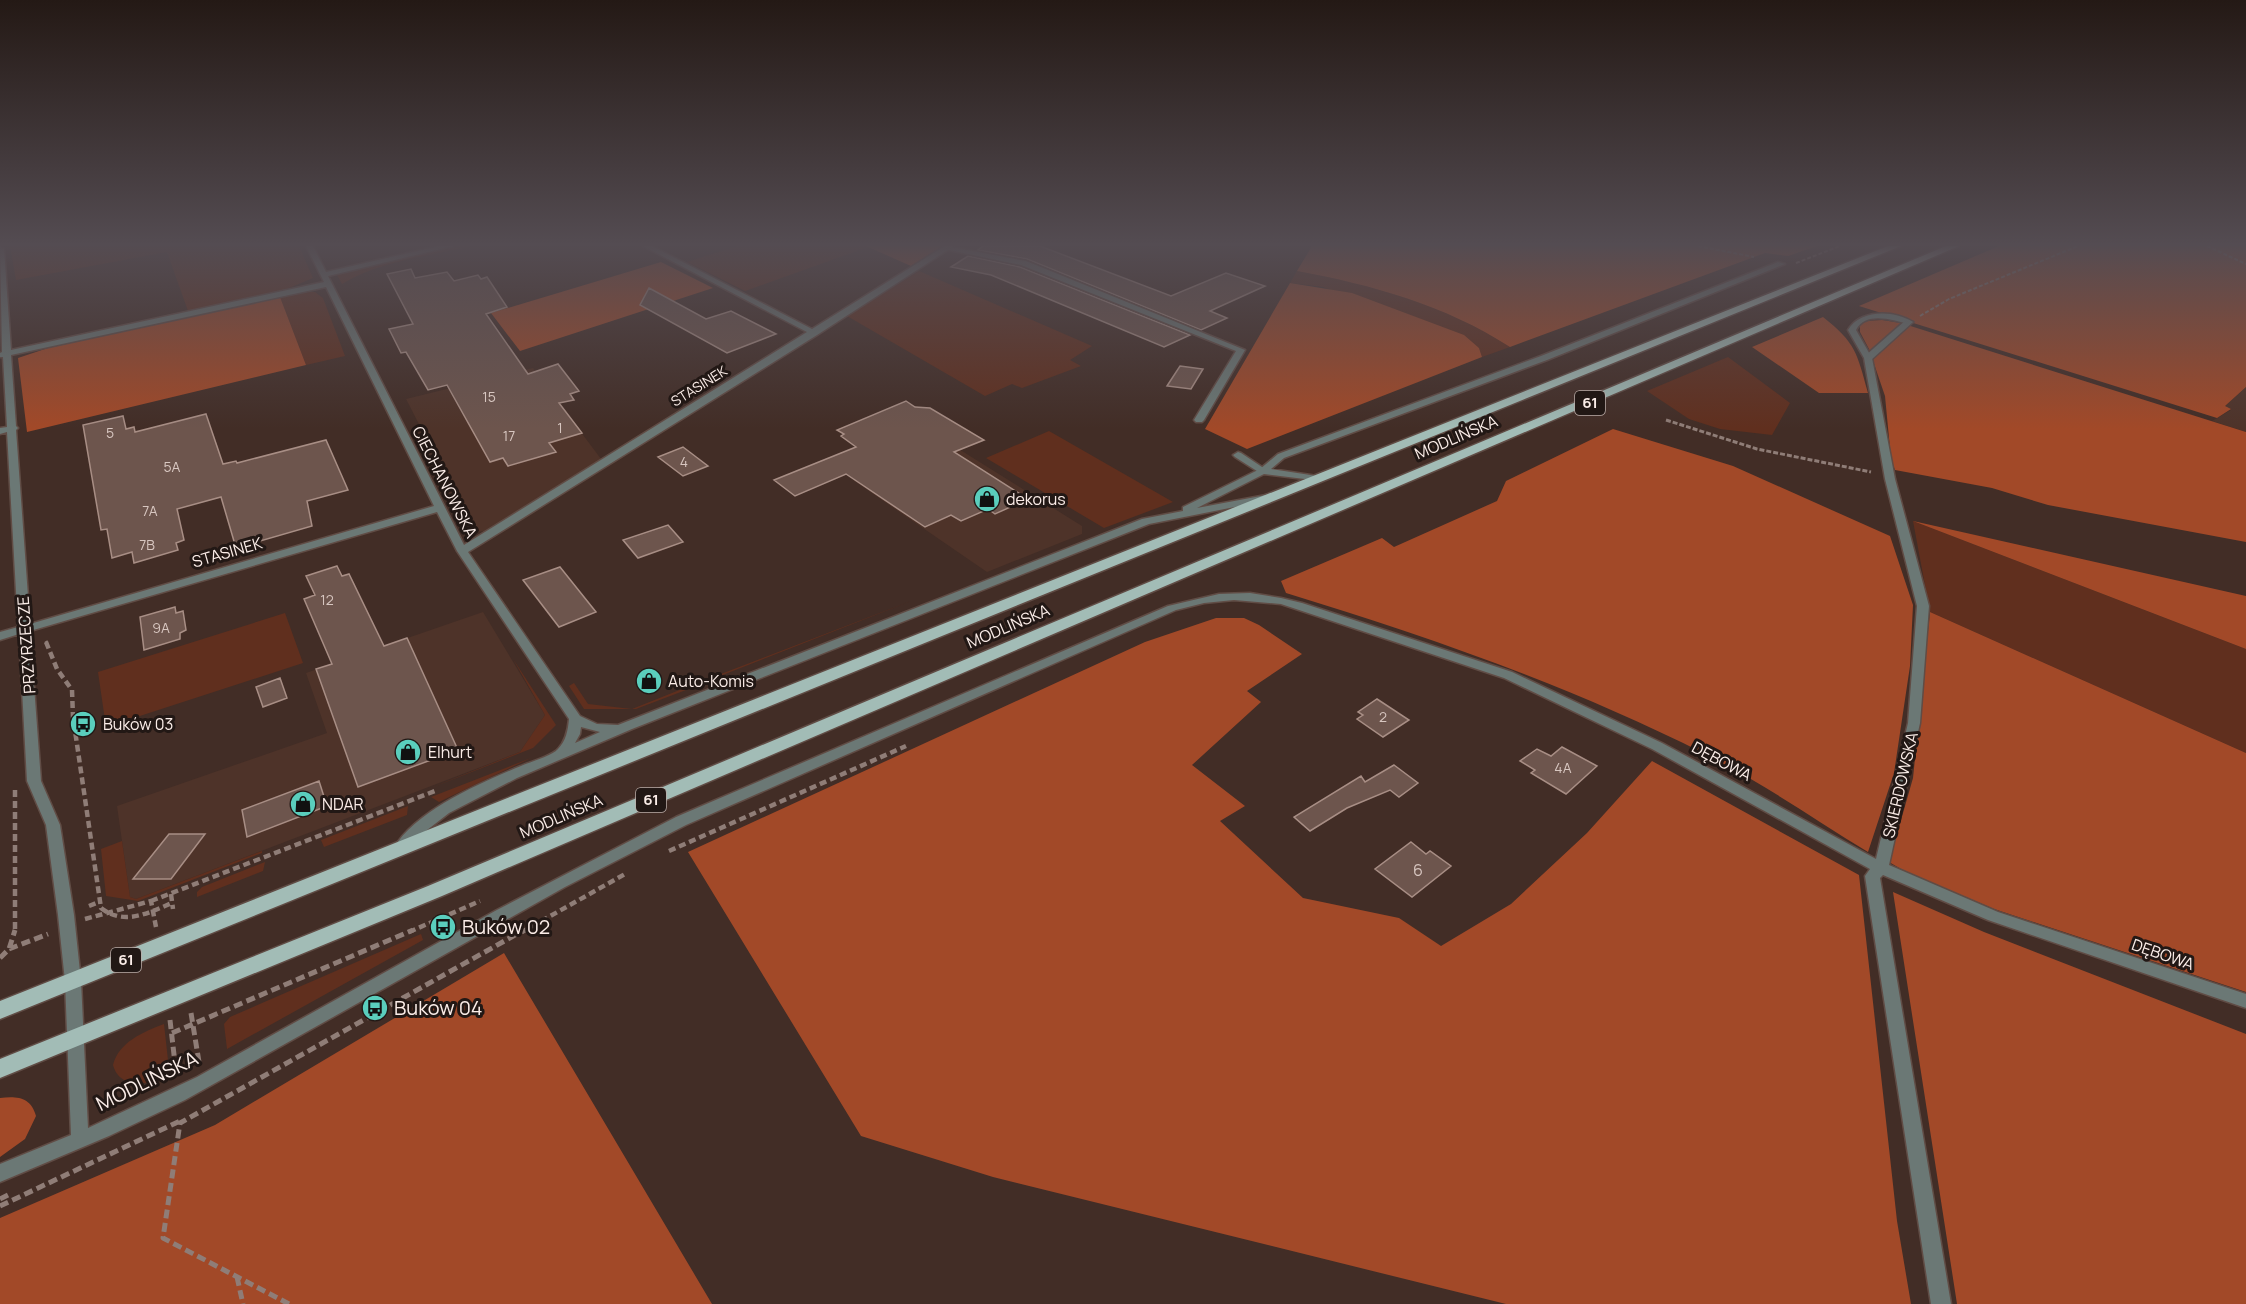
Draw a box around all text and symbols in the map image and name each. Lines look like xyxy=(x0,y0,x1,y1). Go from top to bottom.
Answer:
street label: STASINEK xyxy=(667,360,731,410)
house number: 15 xyxy=(482,387,496,406)
road number: 61 xyxy=(1575,391,1605,415)
street label: MODLIŃSKA xyxy=(1411,410,1501,464)
house number: 1 xyxy=(557,418,563,437)
street label: CIECHANOWSKA xyxy=(407,422,483,542)
house number: 5 xyxy=(106,423,114,442)
house number: 17 xyxy=(503,426,515,445)
house number: 4 xyxy=(680,452,688,471)
house number: 5A xyxy=(164,457,181,476)
shop icon: dekorus xyxy=(972,484,1002,514)
place label: dekorus xyxy=(1006,488,1066,510)
house number: 7A xyxy=(142,501,158,520)
street label: STASINEK xyxy=(189,531,265,573)
house number: 7B xyxy=(139,535,155,554)
house number: 12 xyxy=(320,590,334,609)
street label: PRZYRZECZE xyxy=(12,596,40,694)
street label: MODLIŃSKA xyxy=(963,599,1053,653)
house number: 9A xyxy=(152,618,170,637)
shop icon: Auto-Komis xyxy=(634,666,664,696)
place label: Auto-Komis xyxy=(668,670,754,692)
house number: 2 xyxy=(1379,707,1387,726)
bus stop icon: Buków 03 xyxy=(68,709,98,739)
place label: Buków 03 xyxy=(103,713,173,735)
street label: SKIERDOWSKA xyxy=(1877,730,1923,840)
street label: DĘBOWA xyxy=(1688,736,1756,786)
shop icon: Elhurt xyxy=(393,737,423,767)
place label: Elhurt xyxy=(428,741,472,763)
house number: 4A xyxy=(1554,758,1572,777)
road number: 61 xyxy=(636,788,666,812)
shop icon: NDAR xyxy=(288,789,318,819)
street label: MODLIŃSKA xyxy=(516,789,606,843)
place label: NDAR xyxy=(322,793,364,815)
house number: 6 xyxy=(1413,859,1423,881)
bus stop icon: Buków 02 xyxy=(428,912,458,942)
place label: Buków 02 xyxy=(462,913,550,940)
street label: DĘBOWA xyxy=(2129,933,2197,975)
road number: 61 xyxy=(111,948,141,972)
bus stop icon: Buków 04 xyxy=(360,993,390,1023)
place label: Buków 04 xyxy=(394,994,483,1021)
street label: MODLIŃSKA xyxy=(91,1044,202,1117)

